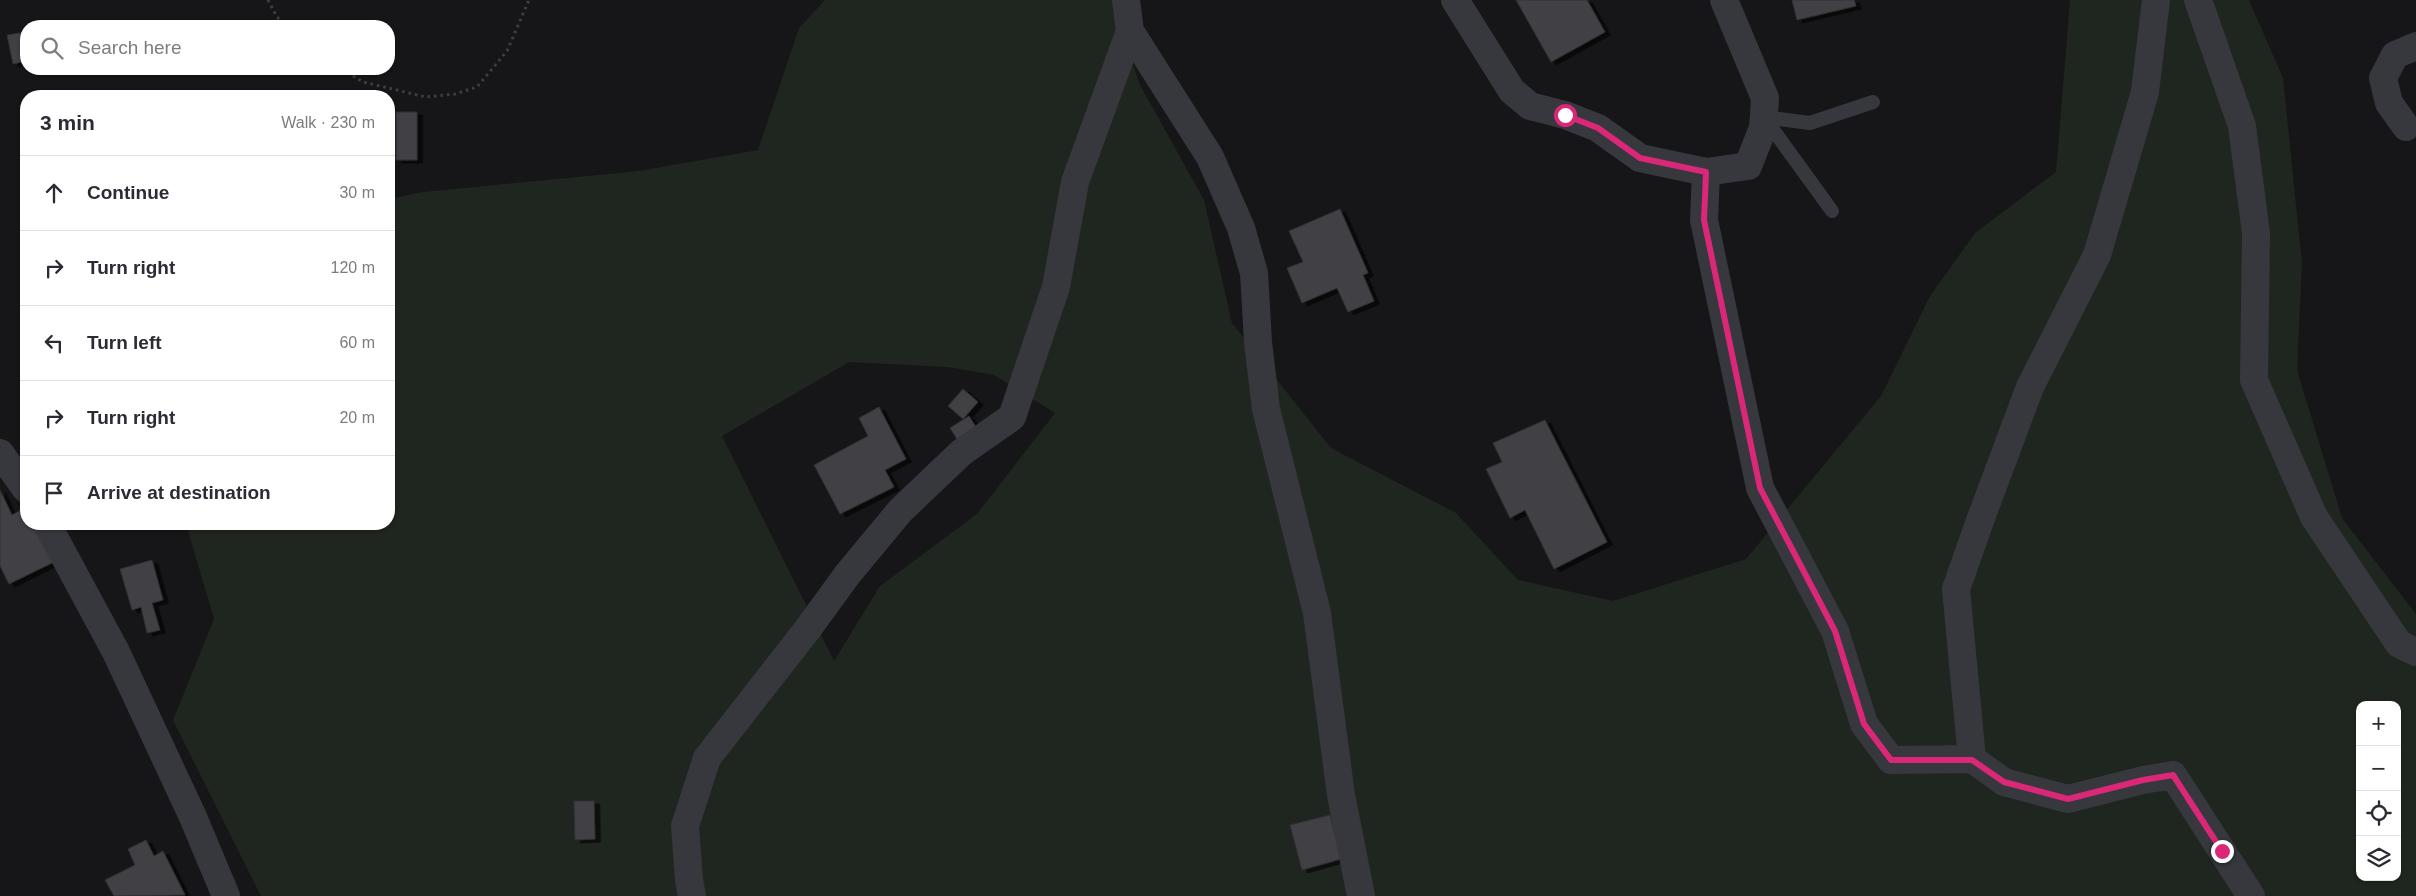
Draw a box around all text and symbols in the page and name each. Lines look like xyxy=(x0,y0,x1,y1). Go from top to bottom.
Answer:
search box xyxy=(20,20,395,75)
icon: search xyxy=(38,34,66,62)
text: Search here xyxy=(78,37,182,58)
route start xyxy=(1554,104,1577,127)
text: 3 min xyxy=(40,111,95,134)
text: Walk · 230 m xyxy=(281,114,375,131)
icon: ahead xyxy=(40,179,68,207)
text: Continue xyxy=(87,182,169,203)
text: 30 m xyxy=(339,184,375,201)
icon: right xyxy=(40,254,68,282)
text: Turn right xyxy=(87,257,175,278)
text: 120 m xyxy=(331,259,375,276)
icon: left xyxy=(40,329,68,357)
text: Turn left xyxy=(87,332,162,353)
text: 60 m xyxy=(339,334,375,351)
icon: right xyxy=(40,404,68,432)
text: Turn right xyxy=(87,407,175,428)
text: 20 m xyxy=(339,409,375,426)
icon: arrive xyxy=(40,479,68,507)
text: Arrive at destination xyxy=(87,482,271,503)
map controls xyxy=(2356,701,2401,881)
button: + xyxy=(2356,701,2401,746)
button: − xyxy=(2356,746,2401,791)
button: locate xyxy=(2356,791,2401,836)
button: layers xyxy=(2356,836,2401,881)
route end xyxy=(2211,840,2234,863)

